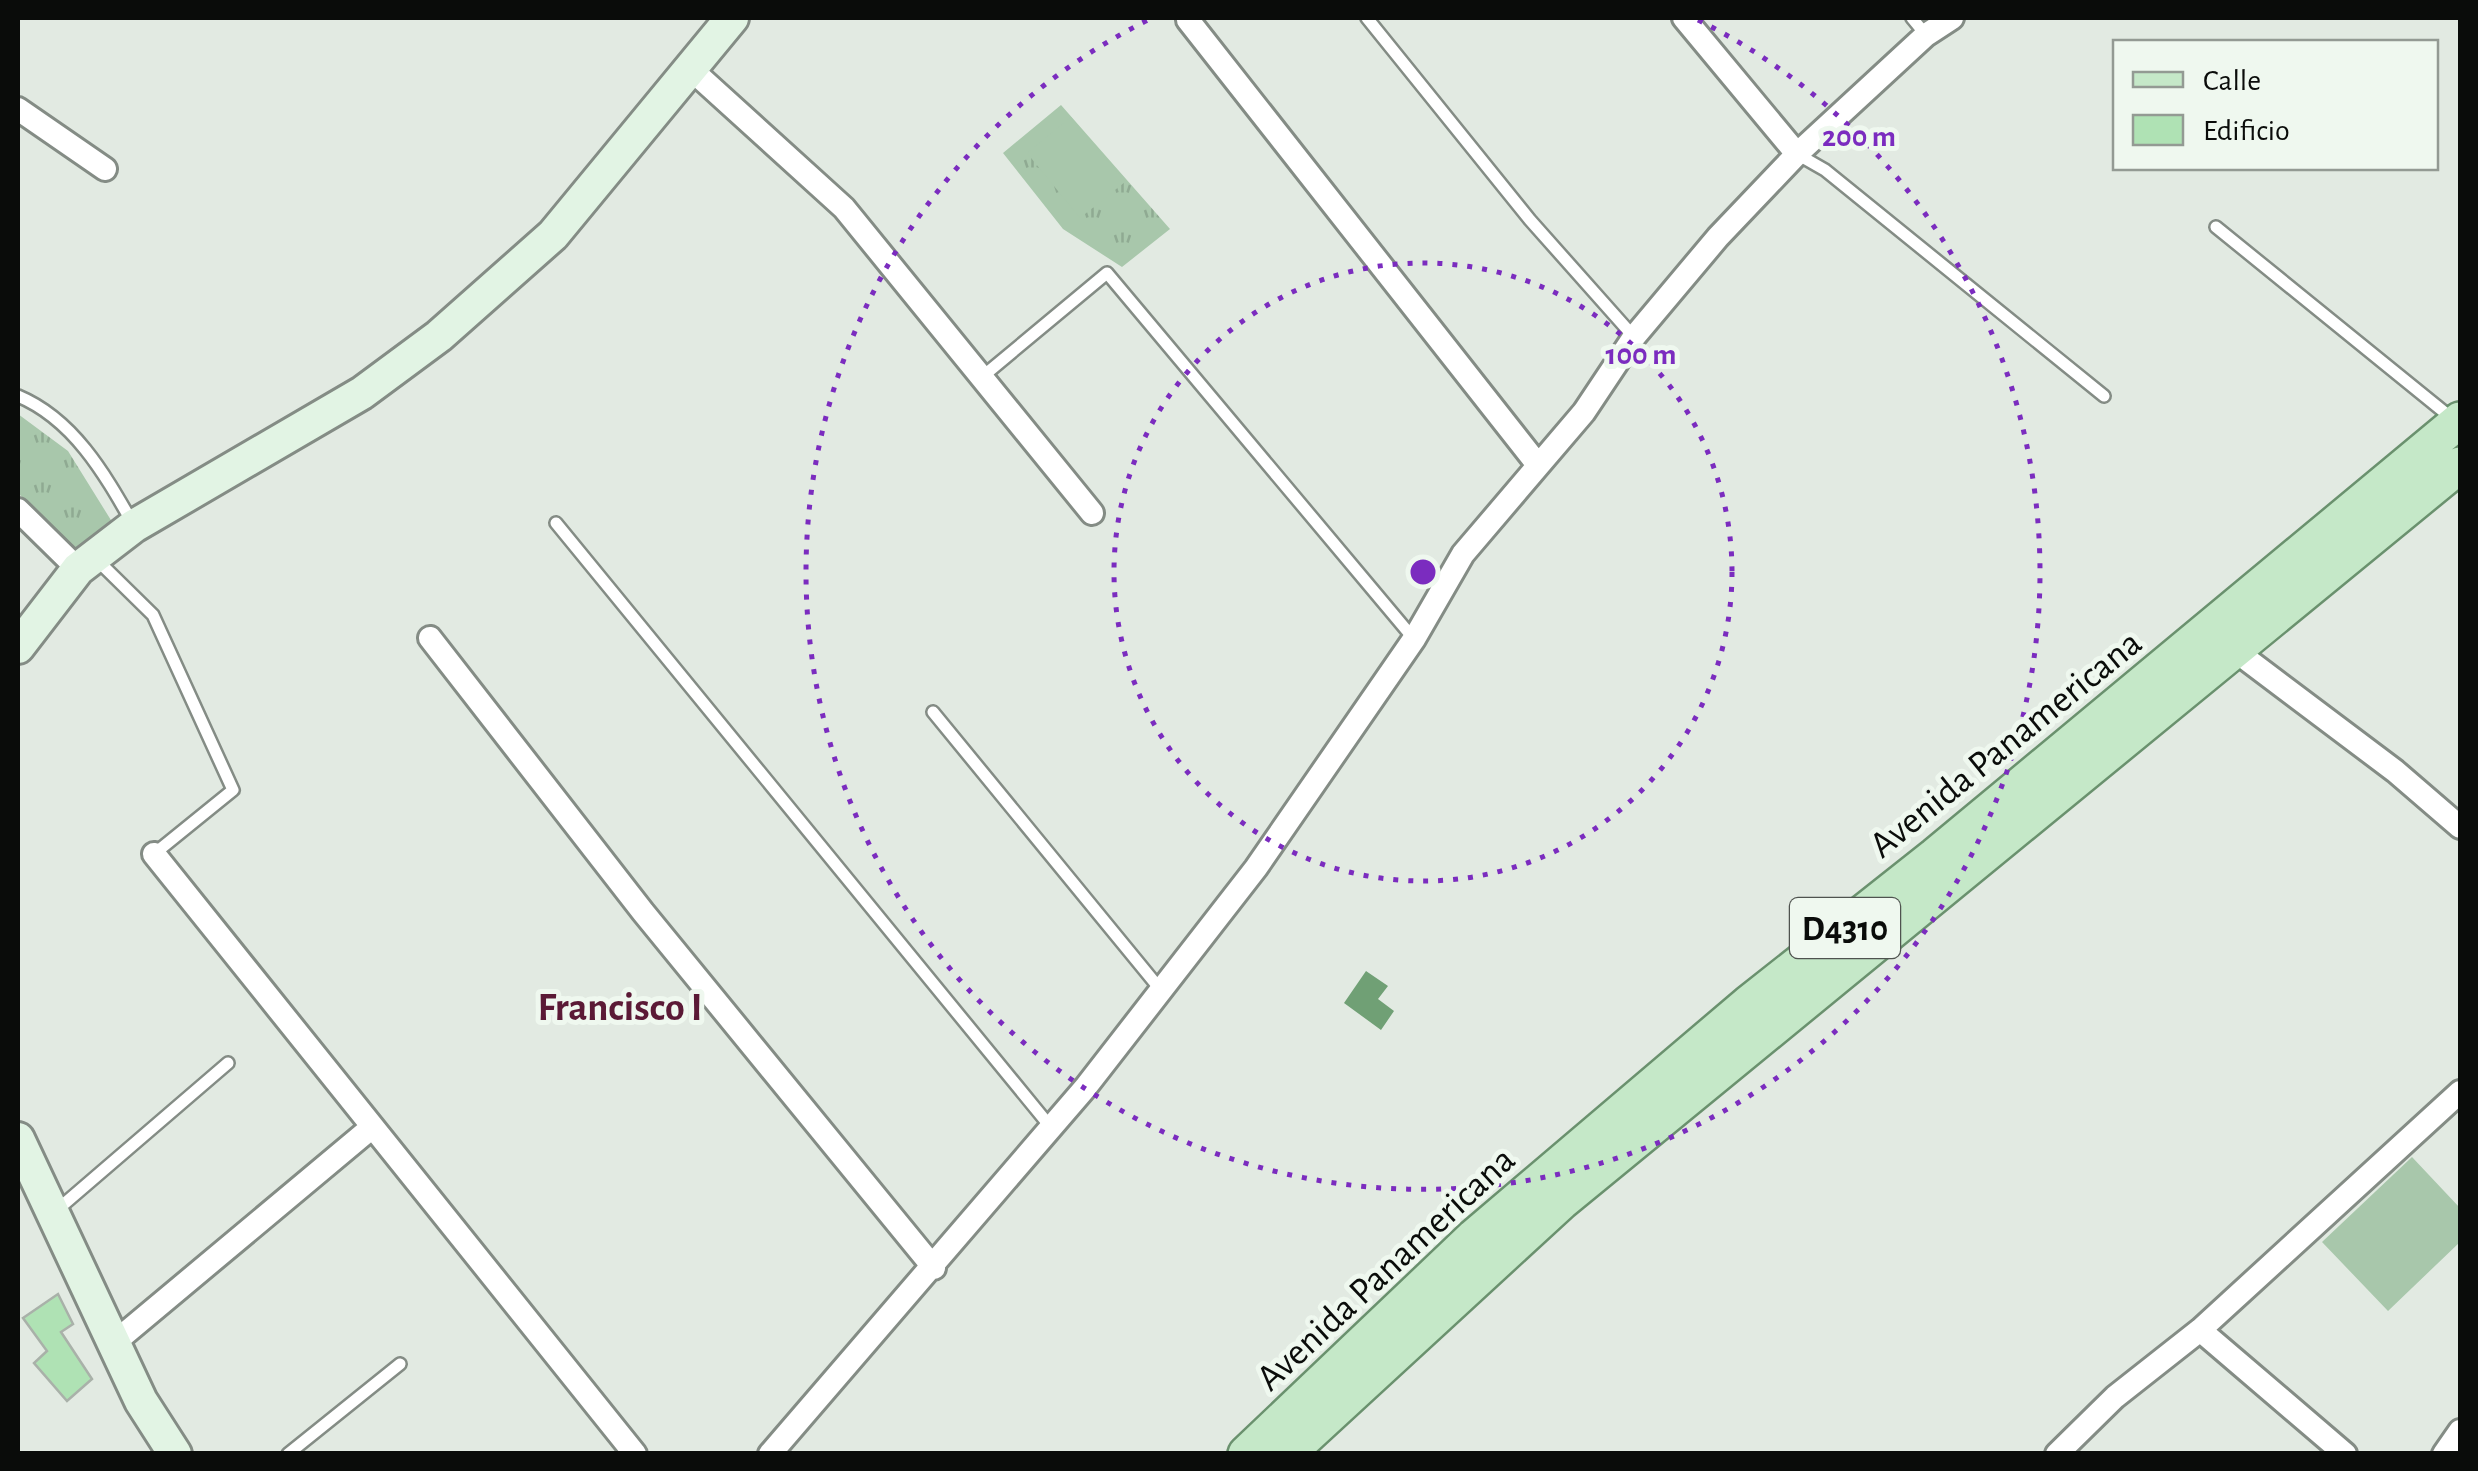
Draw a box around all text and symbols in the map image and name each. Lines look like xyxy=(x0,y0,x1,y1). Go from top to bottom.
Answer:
legend xyxy=(2113,40,2438,170)
text: Calle xyxy=(2203,66,2261,96)
text: Edificio xyxy=(2203,116,2290,146)
text: 200 m xyxy=(1822,122,1896,152)
text: 100 m xyxy=(1606,340,1676,370)
centre of rings xyxy=(1405,554,1441,590)
street label: Avenida Panamericana xyxy=(1863,624,2149,865)
road number: D4310 xyxy=(1790,898,1900,958)
district label: Francisco I xyxy=(537,988,703,1028)
street label: Avenida Panamericana xyxy=(1250,1141,1523,1398)

